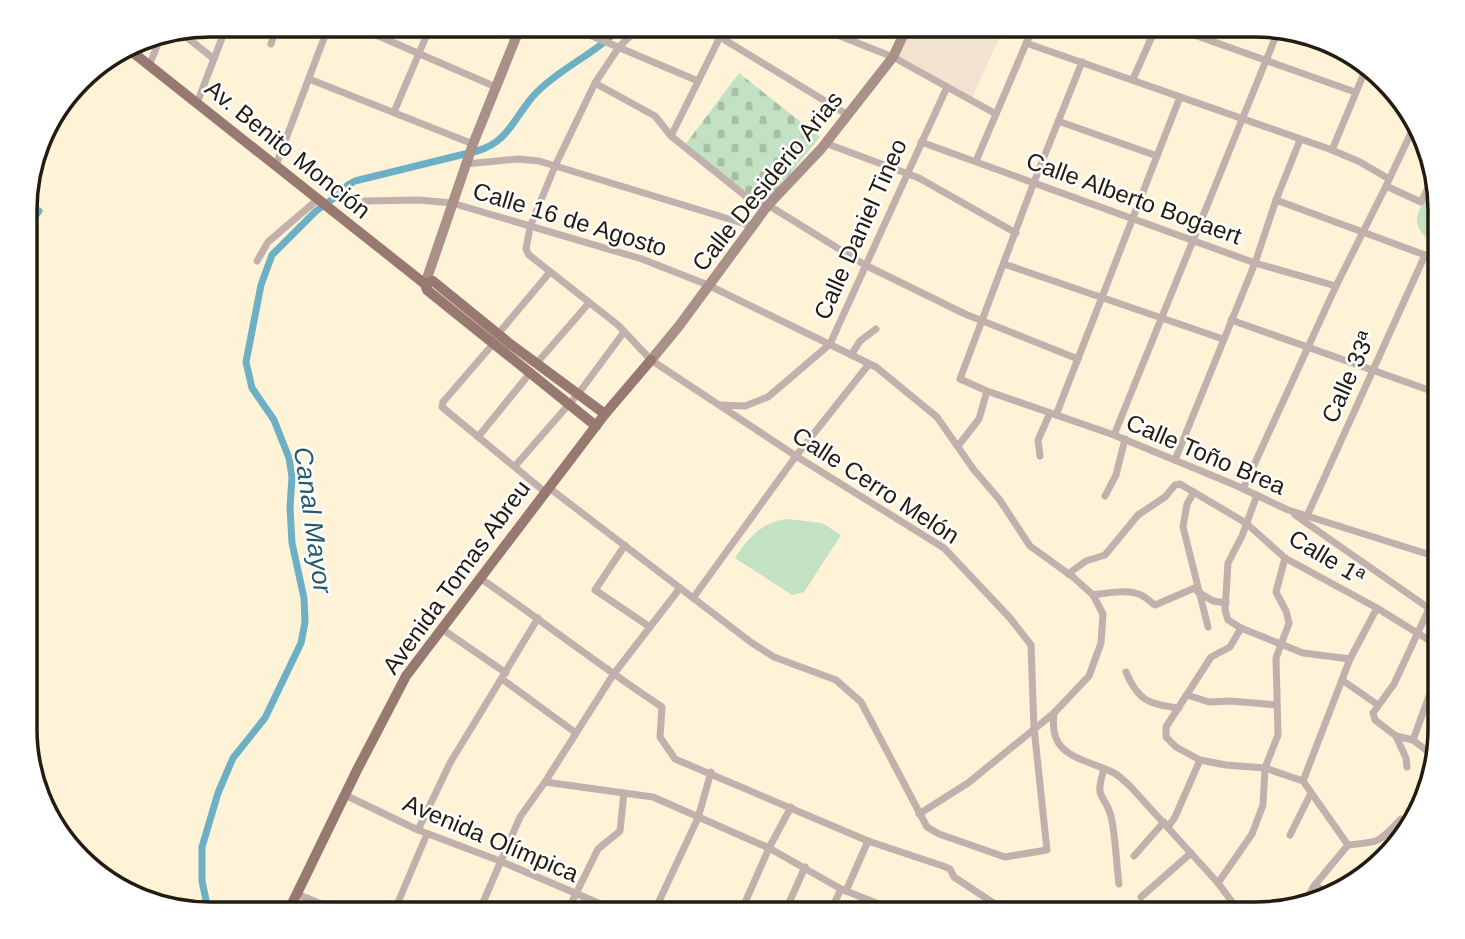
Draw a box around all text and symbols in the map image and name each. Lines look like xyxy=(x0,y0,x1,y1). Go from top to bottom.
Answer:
street label: Av. Benito Monción xyxy=(200,74,376,224)
street label: Calle Desiderio Arias xyxy=(686,86,848,276)
street label: Calle Daniel Tineo xyxy=(808,135,912,323)
street label: Calle Alberto Bogaert xyxy=(1023,147,1245,250)
street label: Calle 16 de Agosto xyxy=(470,177,670,261)
street label: Calle 33ª xyxy=(1316,327,1380,427)
street label: Calle Toño Brea xyxy=(1122,408,1290,500)
street label: Calle Cerro Melón xyxy=(788,421,964,549)
water label: Canal Mayor xyxy=(288,445,338,596)
street label: Avenida Tomas Abreu xyxy=(377,475,535,679)
street label: Calle 1ª xyxy=(1284,524,1370,590)
street label: Avenida Olímpica xyxy=(399,789,583,887)

